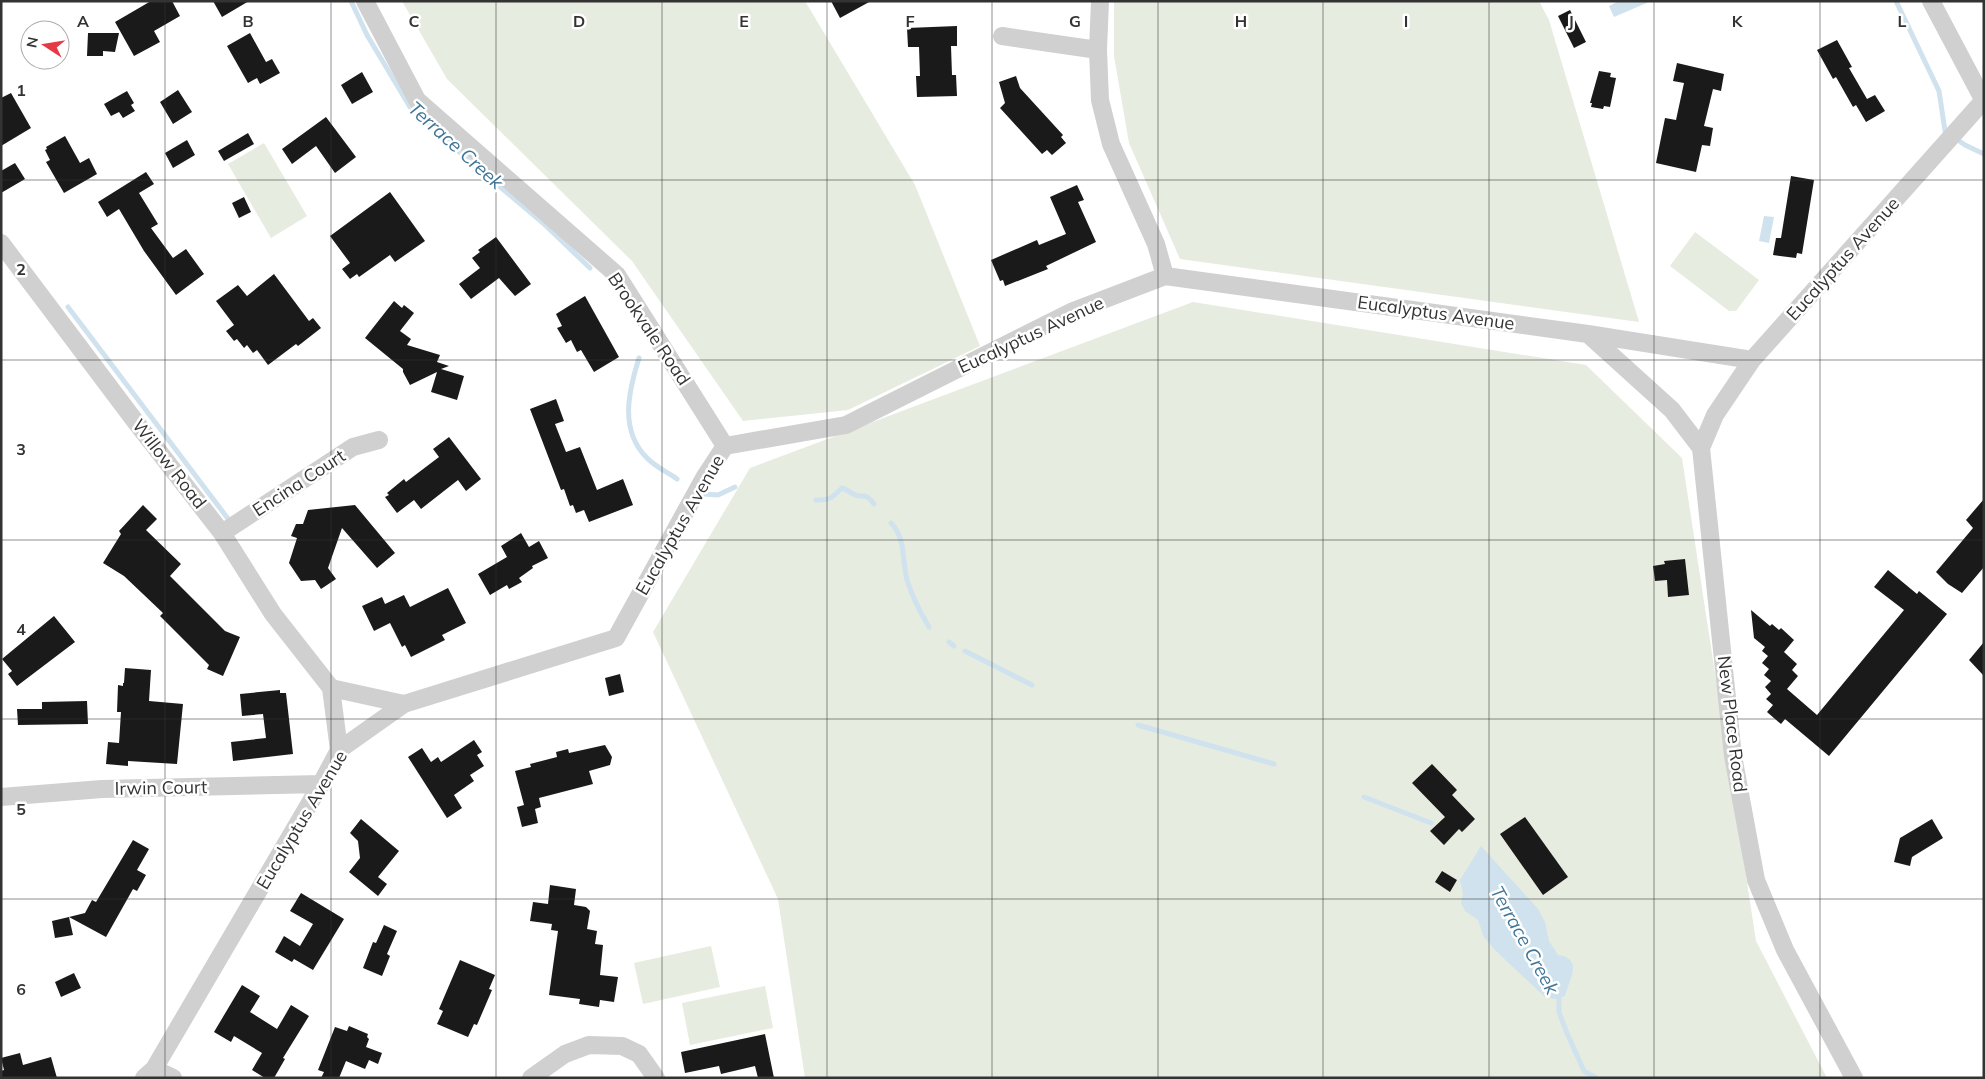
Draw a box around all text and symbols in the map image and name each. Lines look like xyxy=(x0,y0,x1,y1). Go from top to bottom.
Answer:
text: A xyxy=(77,11,89,31)
text: B xyxy=(242,11,254,31)
text: C xyxy=(409,11,420,31)
text: D xyxy=(573,11,585,31)
text: E xyxy=(739,11,749,31)
text: F xyxy=(905,11,915,31)
text: G xyxy=(1069,11,1081,31)
text: H xyxy=(1235,11,1247,31)
text: I xyxy=(1404,11,1408,31)
text: J xyxy=(1568,11,1574,31)
text: K xyxy=(1732,11,1744,31)
text: L xyxy=(1898,11,1907,31)
north arrow xyxy=(20,20,70,70)
text: N xyxy=(22,35,42,49)
text: 1 xyxy=(16,80,26,100)
water label: Terrace Creek xyxy=(403,96,510,195)
street label: Eucalyptus Avenue xyxy=(1781,192,1904,325)
text: 2 xyxy=(16,259,26,279)
street label: Brookvale Road xyxy=(603,268,696,390)
street label: Eucalyptus Avenue xyxy=(1356,290,1516,335)
street label: Eucalyptus Avenue xyxy=(954,291,1107,378)
street label: Willow Road xyxy=(127,414,212,513)
text: 3 xyxy=(16,439,26,459)
street label: Encina Court xyxy=(248,444,349,521)
street label: Eucalyptus Avenue xyxy=(630,451,729,599)
text: 4 xyxy=(16,619,26,639)
street label: New Place Road xyxy=(1713,654,1752,794)
street label: Eucalyptus Avenue xyxy=(251,746,352,893)
street label: Irwin Court xyxy=(115,775,207,800)
text: 5 xyxy=(16,799,26,819)
water label: Terrace Creek xyxy=(1485,882,1565,999)
text: 6 xyxy=(16,979,26,999)

